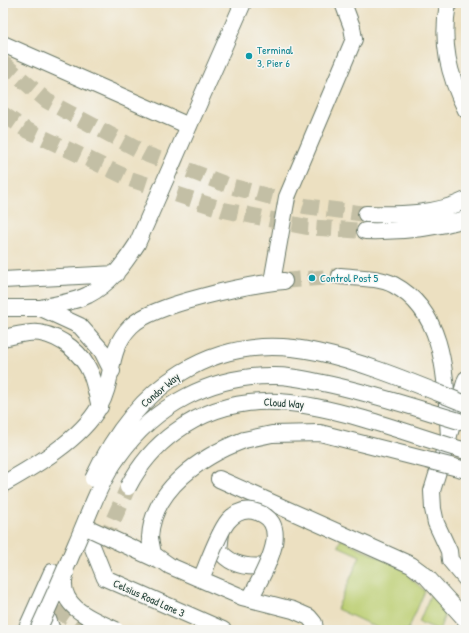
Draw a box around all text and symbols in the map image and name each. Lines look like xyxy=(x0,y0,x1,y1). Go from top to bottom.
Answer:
place label: Terminal 3, Pier 6 xyxy=(257,43,293,70)
marker: Terminal 3, Pier 6 xyxy=(244,51,254,61)
place label: Control Post 5 xyxy=(320,271,379,285)
marker: Control Post 5 xyxy=(307,273,317,283)
street label: Condor Way xyxy=(138,369,183,410)
street label: Cloud Way xyxy=(263,395,305,411)
street label: Celsius Road Lane 3 xyxy=(111,576,187,620)

